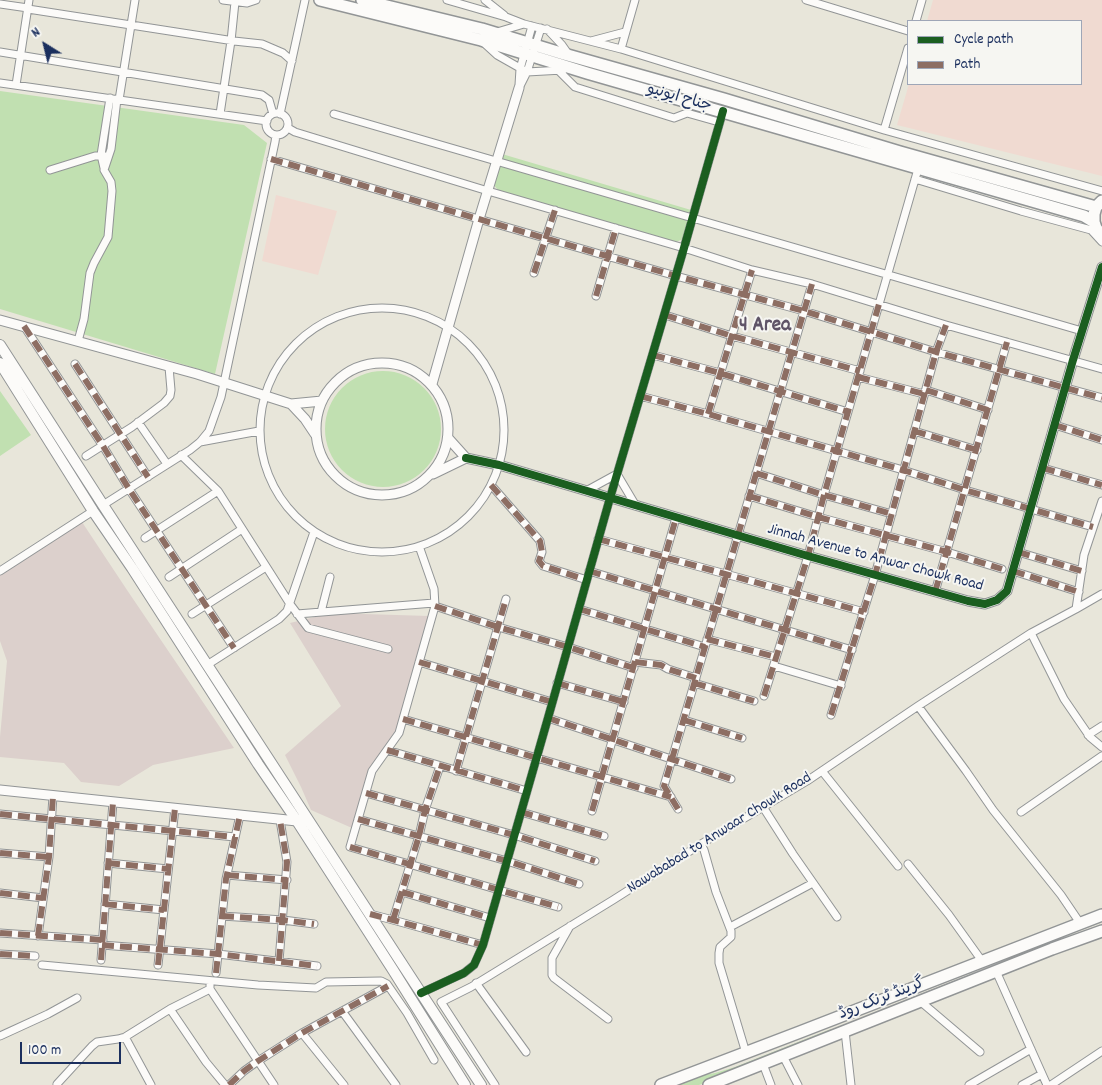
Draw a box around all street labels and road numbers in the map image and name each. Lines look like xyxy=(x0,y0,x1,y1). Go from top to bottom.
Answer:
street label: جناح ایونیو xyxy=(644,81,714,117)
street label: Jinnah Avenue to Anwar Chowk Road xyxy=(765,521,985,597)
street label: Nawababad to Anwaar Chowk Road xyxy=(624,769,816,899)
street label: گرینڈ ٹرنک روڈ xyxy=(836,975,928,1025)

